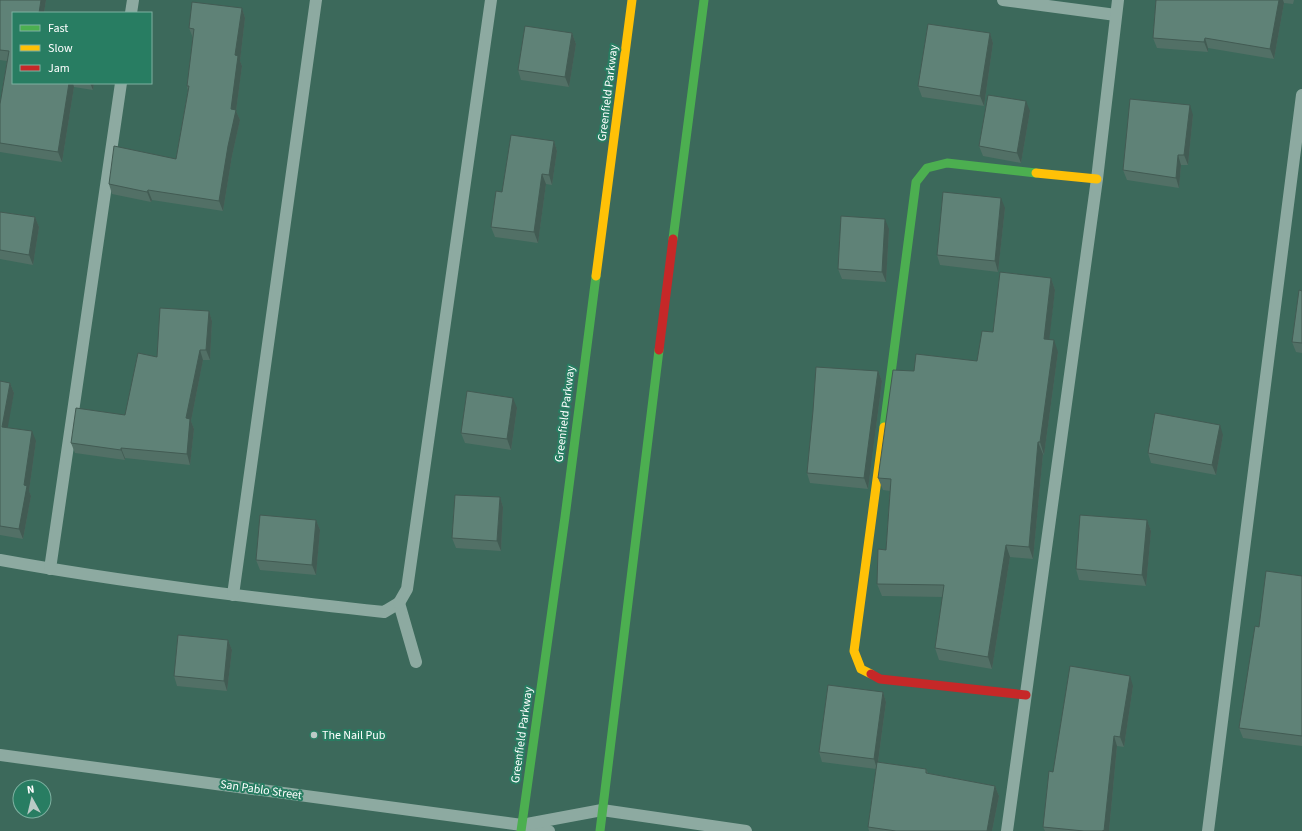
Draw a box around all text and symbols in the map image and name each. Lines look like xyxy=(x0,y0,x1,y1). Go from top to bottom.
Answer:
legend xyxy=(12,12,152,84)
text: Fast xyxy=(48,20,68,37)
text: Slow xyxy=(48,40,73,57)
street label: Greenfield Parkway xyxy=(594,43,622,142)
text: Jam xyxy=(48,60,70,77)
street label: Greenfield Parkway xyxy=(551,364,579,463)
street label: Greenfield Parkway xyxy=(507,685,537,784)
place label: The Nail Pub xyxy=(322,727,386,744)
marker: The Nail Pub xyxy=(309,730,319,740)
street label: San Pablo Street xyxy=(219,776,303,804)
north arrow xyxy=(12,779,52,819)
text: N xyxy=(26,782,35,798)

